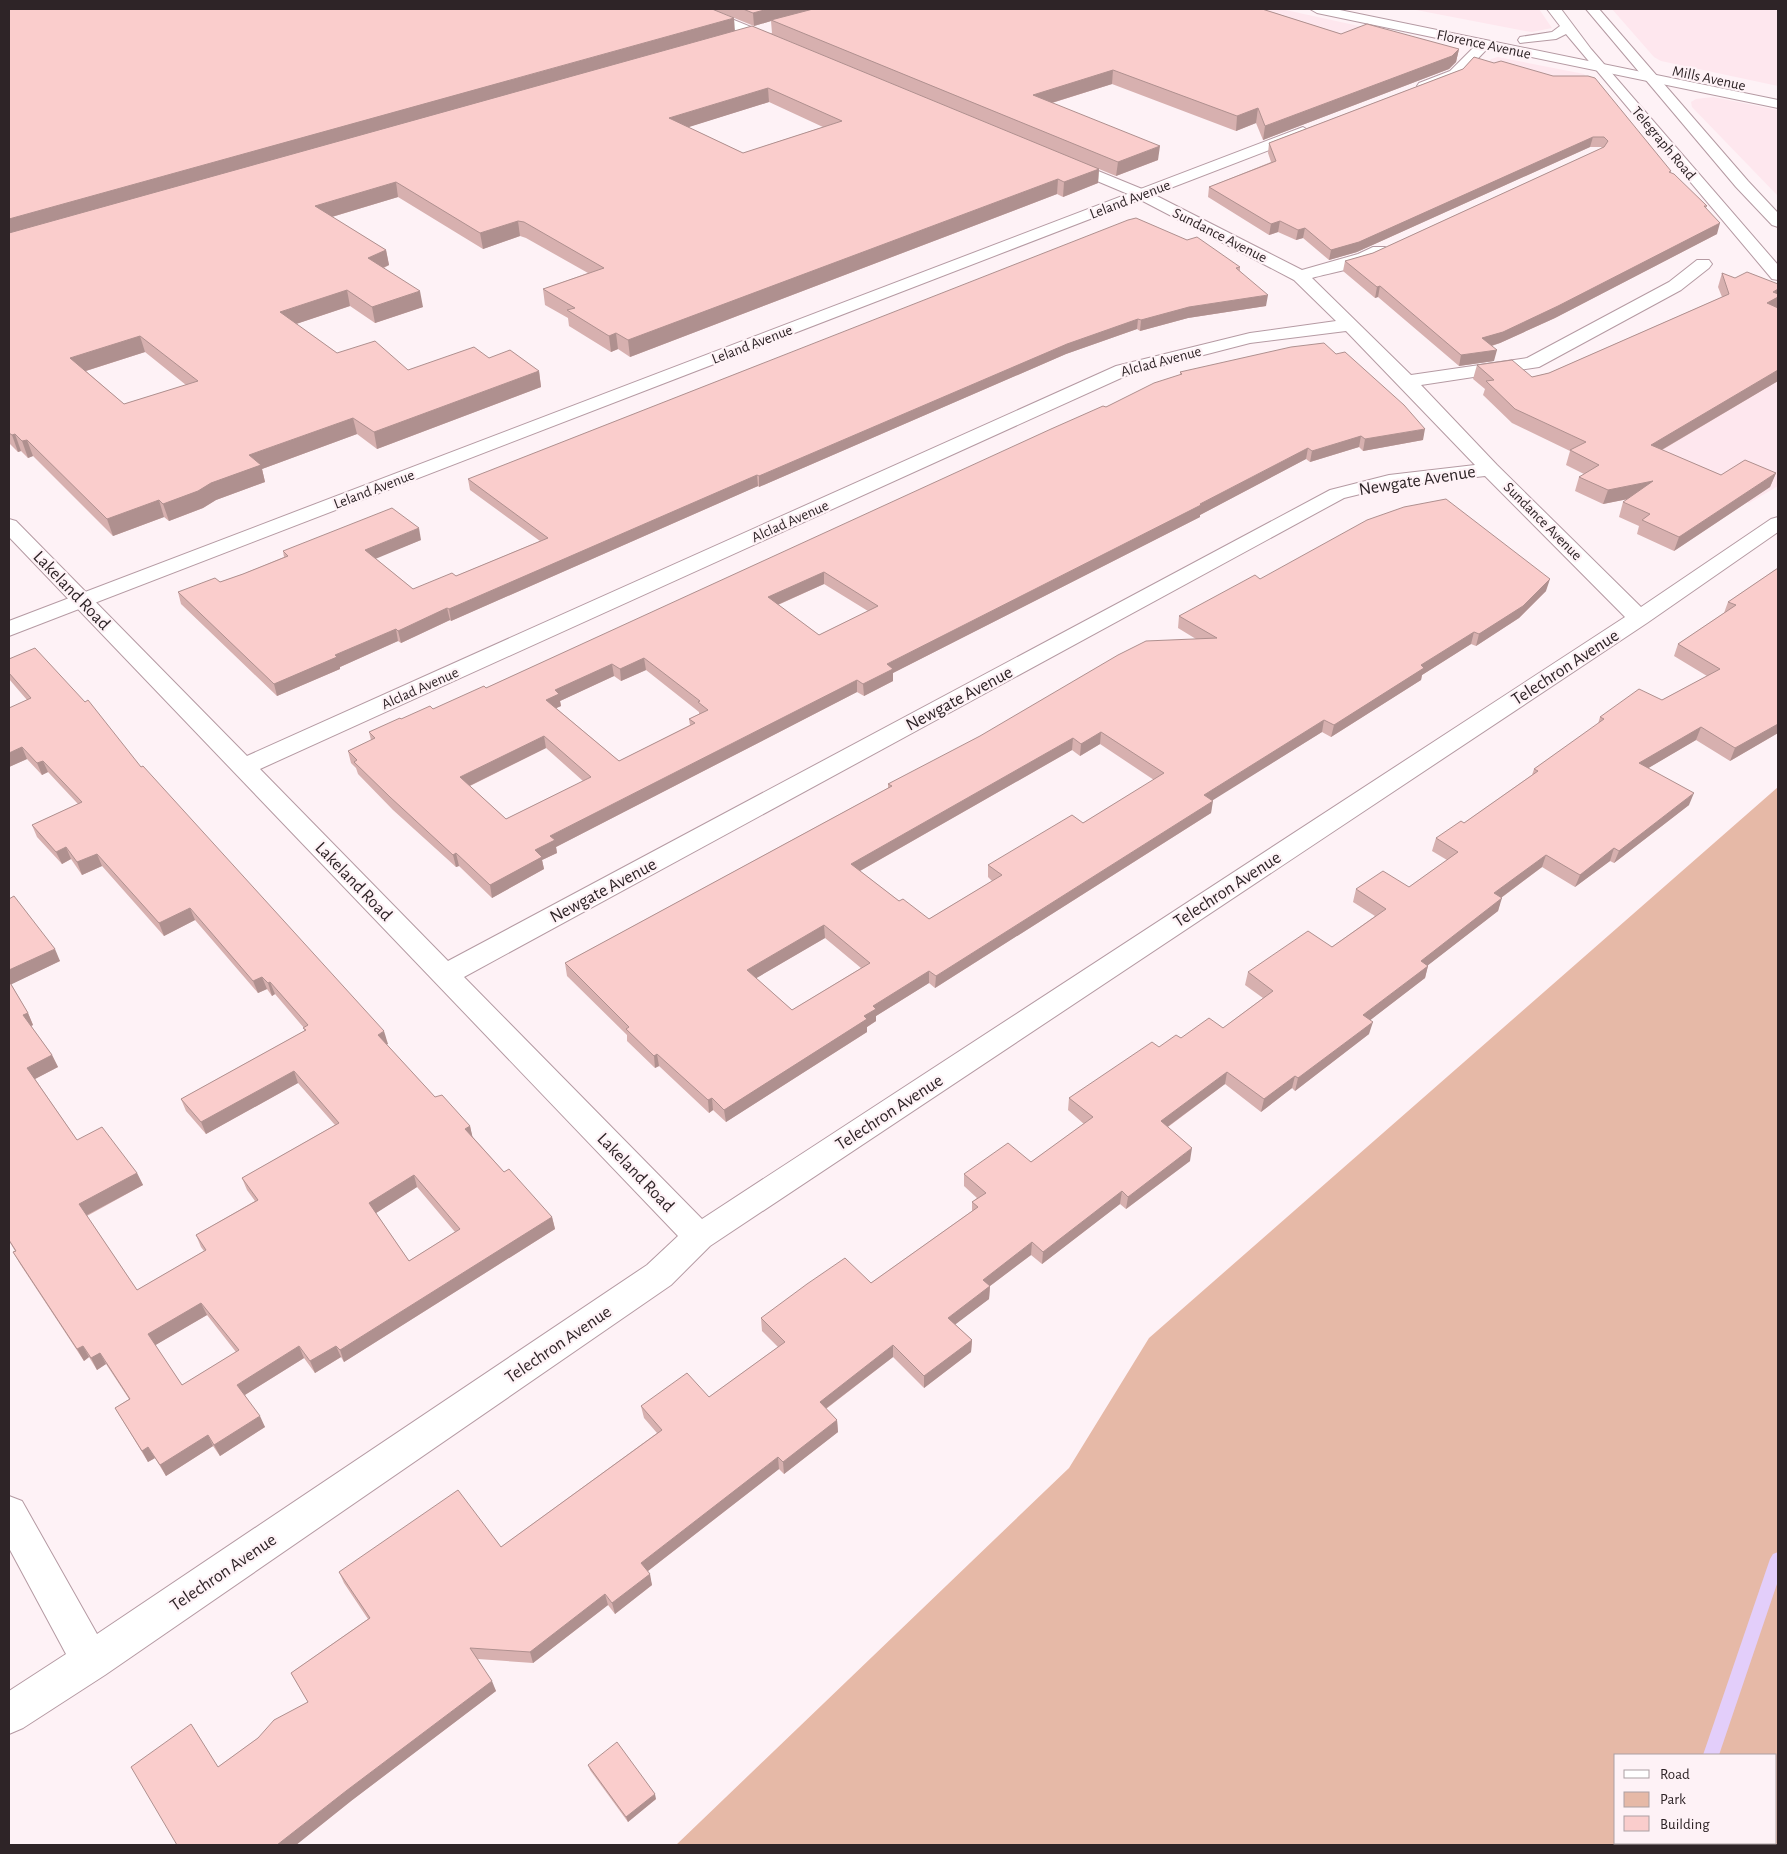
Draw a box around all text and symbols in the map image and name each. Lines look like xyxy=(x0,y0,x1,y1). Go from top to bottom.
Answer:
street label: Florence Avenue xyxy=(1435,27,1532,62)
street label: Mills Avenue xyxy=(1671,63,1747,94)
street label: Telegraph Road xyxy=(1629,104,1699,183)
street label: Leland Avenue xyxy=(1088,177,1173,222)
street label: Sundance Avenue xyxy=(1170,205,1269,266)
street label: Leland Avenue xyxy=(710,322,795,367)
street label: Alclad Avenue xyxy=(1119,344,1203,379)
street label: Newgate Avenue xyxy=(1357,463,1477,499)
street label: Leland Avenue xyxy=(332,467,417,512)
street label: Sundance Avenue xyxy=(1501,479,1585,563)
street label: Alclad Avenue xyxy=(749,498,831,545)
street label: Lakeland Road xyxy=(29,548,113,634)
street label: Telechron Avenue xyxy=(1509,627,1622,709)
street label: Newgate Avenue xyxy=(903,663,1016,735)
street label: Alclad Avenue xyxy=(379,665,461,712)
street label: Lakeland Road xyxy=(311,839,395,925)
street label: Telechron Avenue xyxy=(1171,849,1284,931)
street label: Newgate Avenue xyxy=(547,855,660,927)
street label: Telechron Avenue xyxy=(833,1072,946,1154)
street label: Lakeland Road xyxy=(593,1130,677,1216)
street label: Telechron Avenue xyxy=(502,1303,615,1387)
street label: Telechron Avenue xyxy=(167,1531,280,1615)
legend xyxy=(1614,1754,1777,1844)
text: Road xyxy=(1660,1767,1690,1782)
text: Park xyxy=(1660,1792,1686,1807)
text: Building xyxy=(1660,1817,1710,1832)

